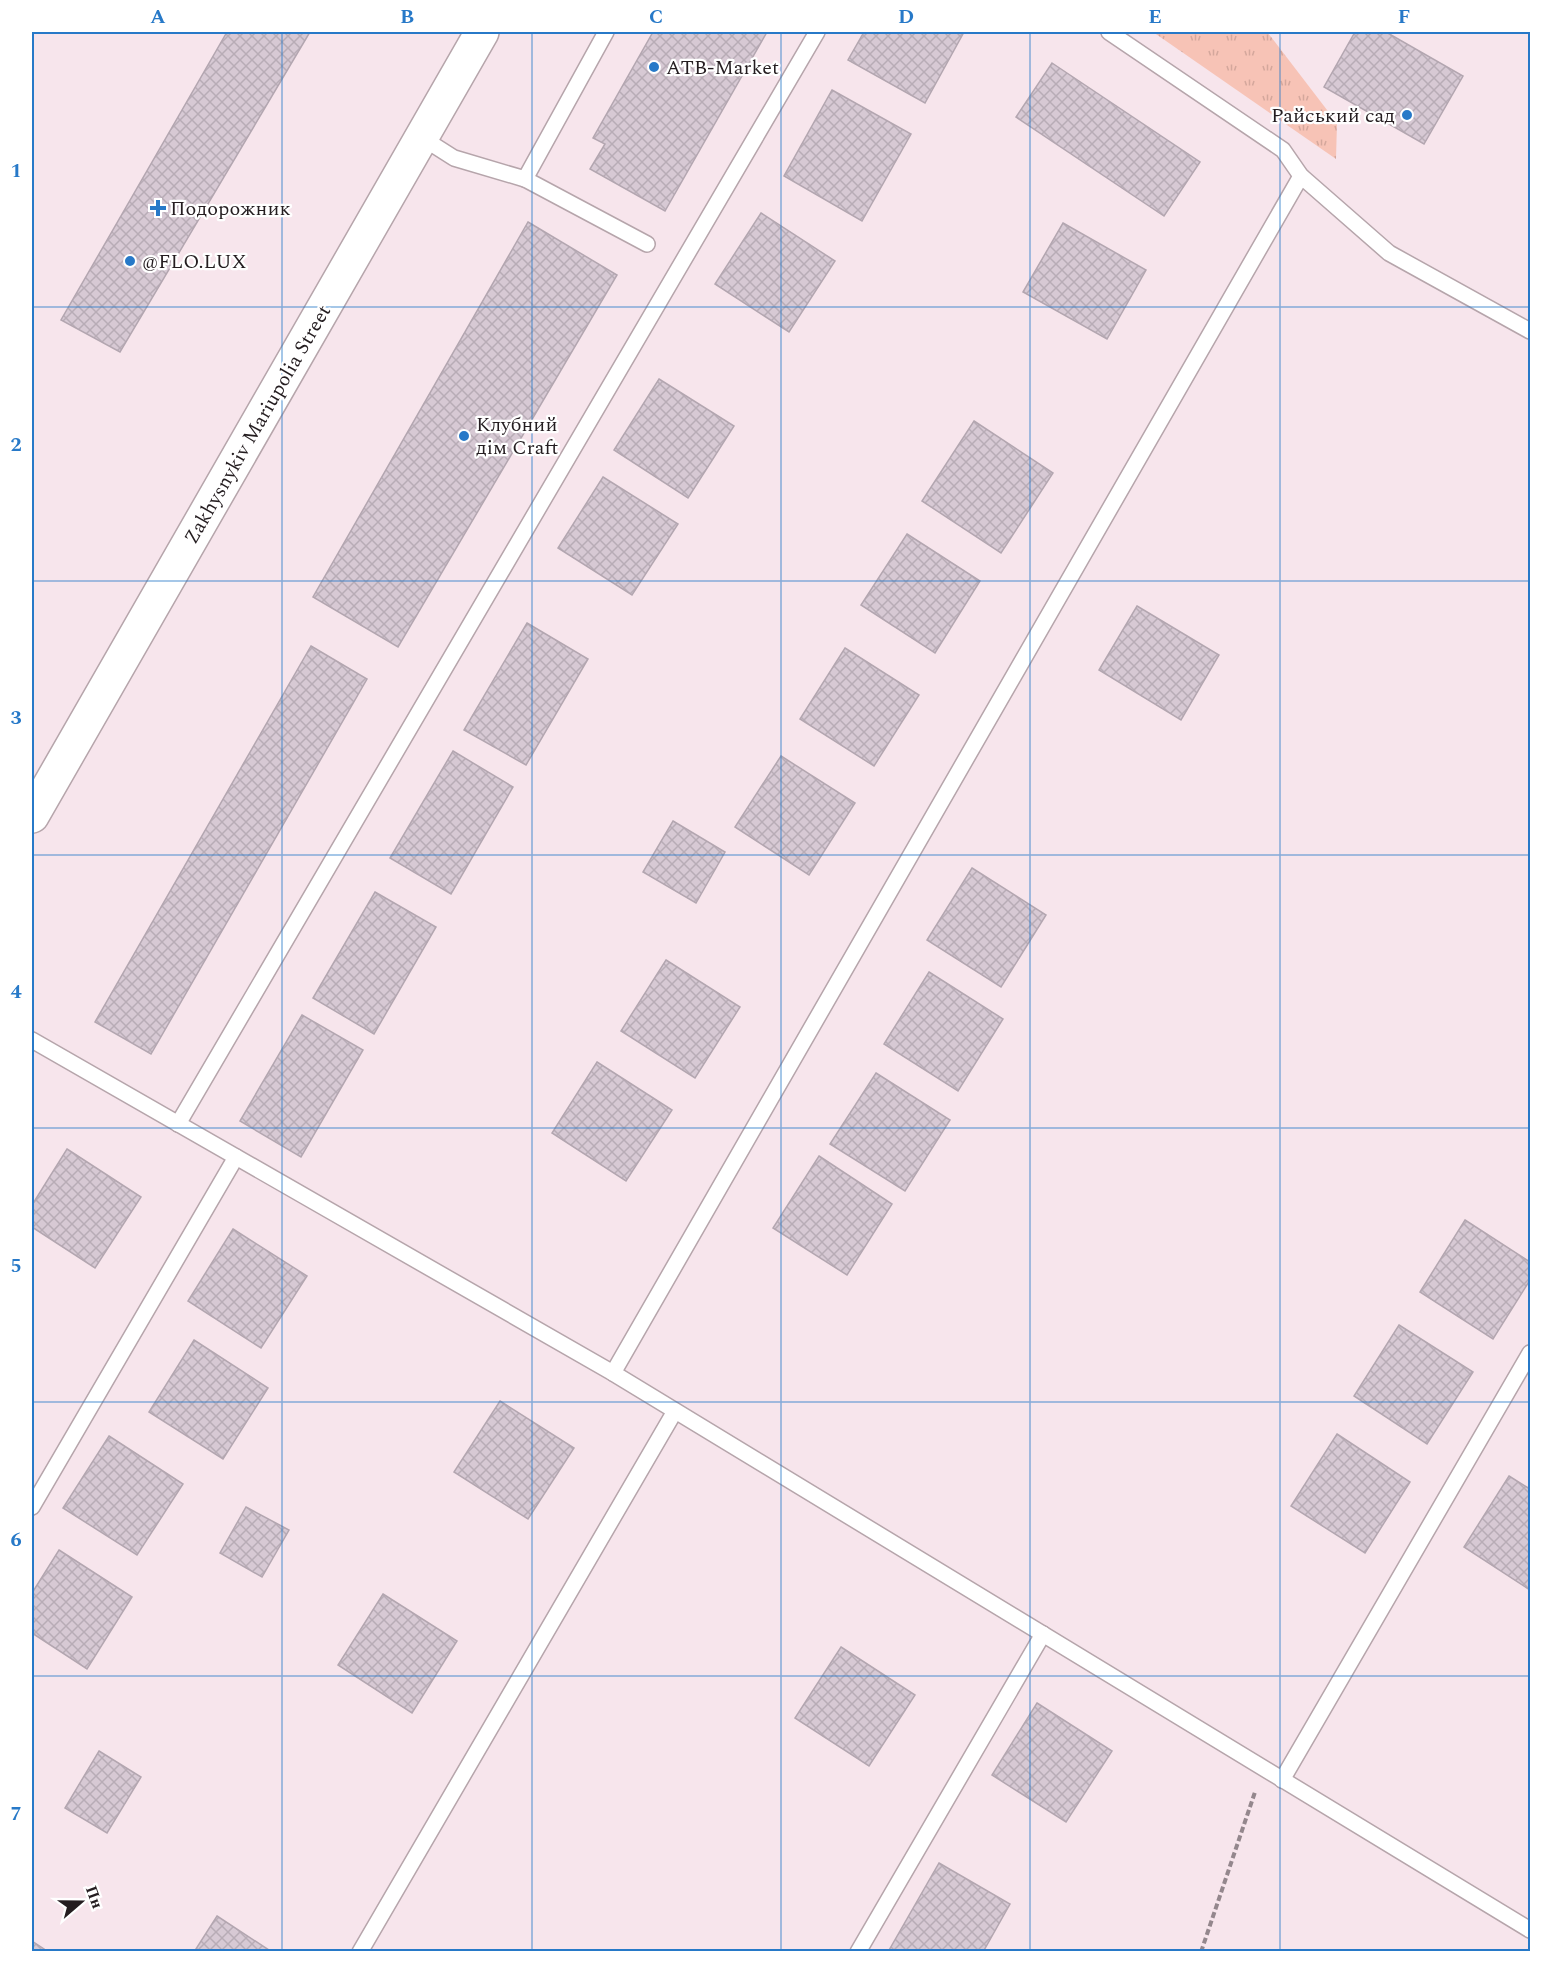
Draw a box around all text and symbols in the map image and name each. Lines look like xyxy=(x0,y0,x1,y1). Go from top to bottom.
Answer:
text: A xyxy=(150,2,166,32)
text: B xyxy=(400,2,414,32)
text: C xyxy=(649,2,663,32)
text: D xyxy=(898,2,914,32)
text: E xyxy=(1148,2,1162,32)
text: F xyxy=(1398,2,1410,32)
place label: ATB-Market xyxy=(666,53,779,83)
marker: ATB-Market xyxy=(647,60,661,74)
place label: Райський сад xyxy=(1271,101,1395,131)
marker: Райський сад xyxy=(1400,108,1414,122)
text: 1 xyxy=(10,156,22,186)
place label: Подорожник xyxy=(170,194,291,224)
marker: Подорожник xyxy=(151,201,165,215)
place label: @FLO.LUX xyxy=(142,247,247,277)
marker: @FLO.LUX xyxy=(123,254,137,268)
street label: Zakhysnykiv Mariupolia Street xyxy=(177,299,339,550)
place label: Клубний дім Craft xyxy=(476,410,558,463)
marker: Клубний дім Craft xyxy=(457,429,471,443)
text: 2 xyxy=(10,430,22,460)
text: 3 xyxy=(10,703,22,733)
text: 4 xyxy=(10,977,22,1007)
text: 5 xyxy=(10,1251,22,1281)
text: 6 xyxy=(10,1525,22,1555)
text: 7 xyxy=(10,1799,22,1829)
north arrow xyxy=(51,1872,111,1932)
text: Пн xyxy=(79,1882,109,1912)

